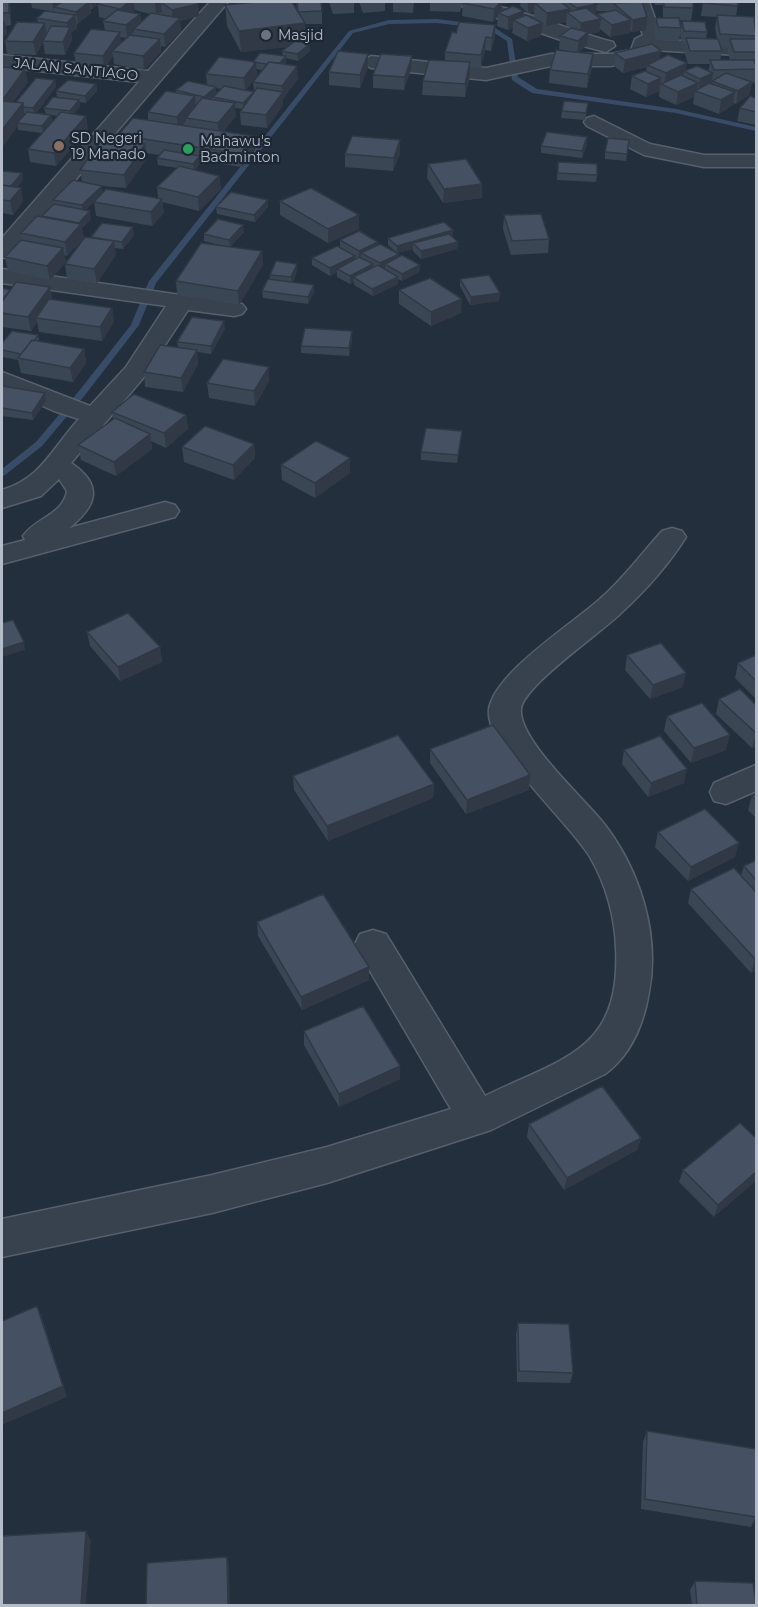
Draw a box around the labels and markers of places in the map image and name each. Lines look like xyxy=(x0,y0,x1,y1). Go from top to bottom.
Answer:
place label: Masjid xyxy=(278,26,324,44)
marker: Masjid xyxy=(259,28,273,42)
place label: SD Negeri 19 Manado xyxy=(71,129,146,163)
place label: Mahawu's Badminton xyxy=(200,132,280,166)
marker: SD Negeri 19 Manado xyxy=(52,139,66,153)
marker: Mahawu's Badminton xyxy=(181,142,195,156)

